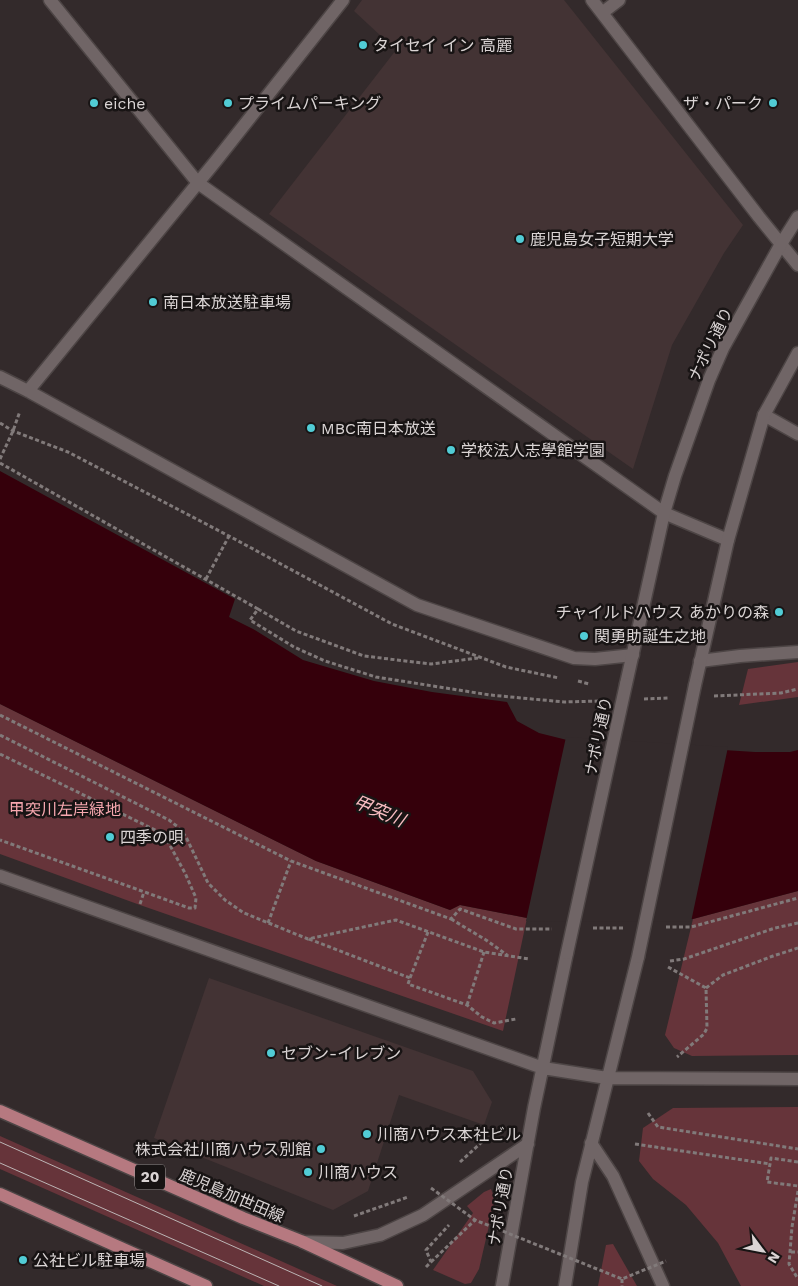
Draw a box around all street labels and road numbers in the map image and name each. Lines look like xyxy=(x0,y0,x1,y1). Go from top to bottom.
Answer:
street label: ナポリ通り xyxy=(684,304,737,384)
street label: ナポリ通り xyxy=(581,695,616,777)
road number: 20 xyxy=(135,1164,165,1190)
street label: 鹿児島加世田線 xyxy=(177,1165,287,1226)
street label: ナポリ通り xyxy=(484,1165,517,1247)

